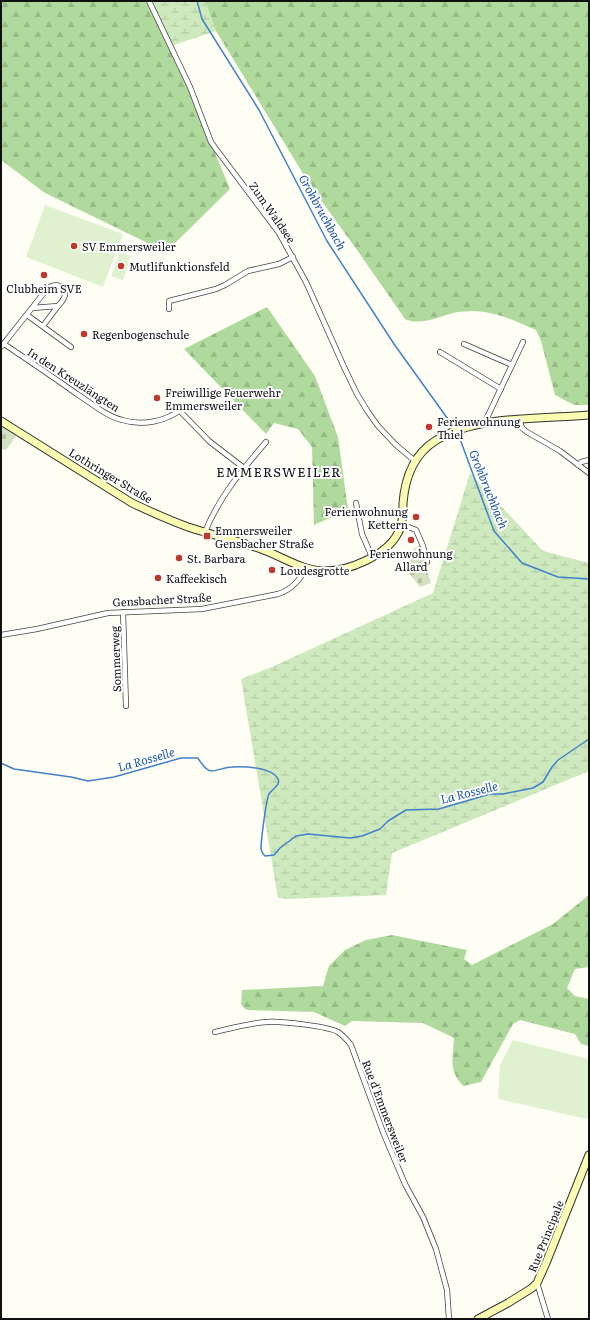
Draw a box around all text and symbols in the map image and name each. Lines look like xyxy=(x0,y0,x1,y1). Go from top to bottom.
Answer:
water label: Grohbruchbach xyxy=(295,171,351,253)
street label: Zum Waldsee xyxy=(246,178,300,246)
place label: SV Emmersweiler xyxy=(82,238,177,254)
marker: SV Emmersweiler xyxy=(69,241,79,251)
place label: Mutlifunktionsfeld xyxy=(129,258,230,274)
marker: Mutlifunktionsfeld xyxy=(116,261,126,271)
marker: Clubheim SVE xyxy=(39,270,49,280)
place label: Clubheim SVE xyxy=(6,280,82,296)
place label: Regenbogenschule xyxy=(92,326,190,342)
marker: Regenbogenschule xyxy=(79,329,89,339)
street label: In den Kreuzlängten xyxy=(25,343,123,415)
place label: Freiwillige Feuerwehr Emmersweiler xyxy=(165,384,282,413)
marker: Freiwillige Feuerwehr Emmersweiler xyxy=(152,393,162,403)
place label: Ferienwohnung Thiel xyxy=(437,413,521,442)
marker: Ferienwohnung Thiel xyxy=(424,422,434,432)
street label: Lothringer Straße xyxy=(66,444,156,506)
water label: Grohbruchbach xyxy=(465,447,513,531)
district label: EMMERSWEILER xyxy=(216,462,342,481)
place label: Ferienwohnung Kettern xyxy=(325,503,409,532)
marker: Ferienwohnung Kettern xyxy=(411,512,421,522)
place label: Emmersweiler Gensbacher Straße xyxy=(215,522,314,551)
marker: Emmersweiler Gensbacher Straße xyxy=(202,531,212,541)
marker: Ferienwohnung Allard xyxy=(406,535,416,545)
place label: Ferienwohnung Allard xyxy=(369,545,454,574)
place label: St. Barbara xyxy=(187,550,246,566)
marker: St. Barbara xyxy=(174,553,184,563)
place label: Loudesgrotte xyxy=(280,562,350,578)
marker: Loudesgrotte xyxy=(267,565,277,575)
place label: Kaffeekisch xyxy=(166,570,227,586)
marker: Kaffeekisch xyxy=(153,573,163,583)
street label: Gensbacher Straße xyxy=(112,588,212,610)
street label: Sommerweg xyxy=(106,625,124,692)
water label: La Rosselle xyxy=(115,742,177,776)
water label: La Rosselle xyxy=(438,776,500,808)
street label: Rue d'Emmersweiler xyxy=(359,1057,413,1165)
street label: Rue Principale xyxy=(523,1197,567,1274)

